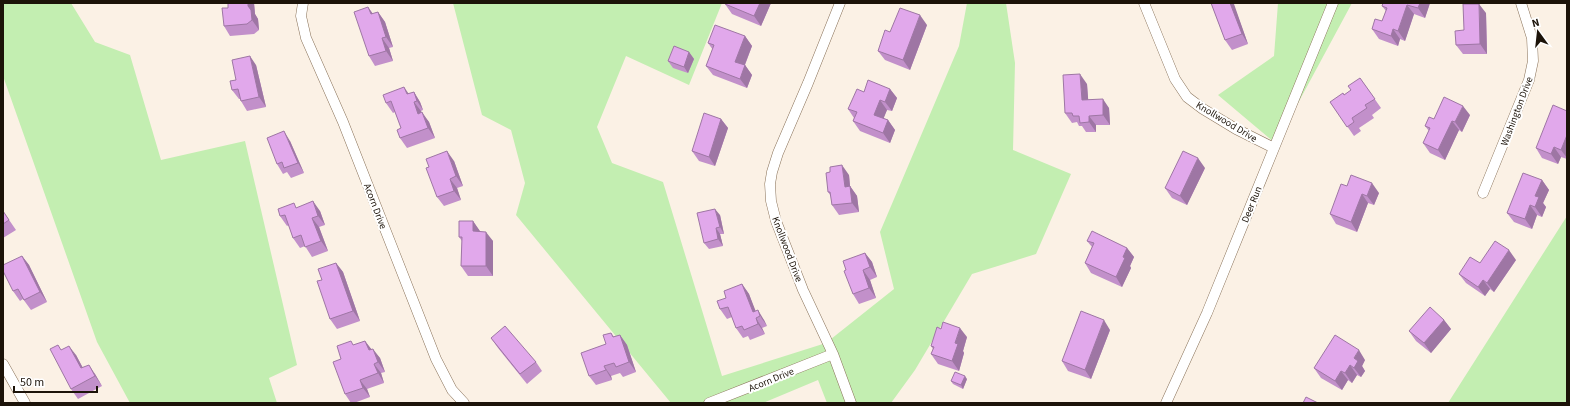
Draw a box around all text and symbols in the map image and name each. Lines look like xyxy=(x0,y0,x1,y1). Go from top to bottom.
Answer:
north arrow xyxy=(1518,12,1558,52)
text: N xyxy=(1530,15,1541,31)
street label: Washington Drive xyxy=(1497,75,1537,148)
street label: Knollwood Drive xyxy=(1193,98,1260,146)
street label: Acorn Drive xyxy=(360,182,390,231)
street label: Deer Run xyxy=(1238,184,1266,225)
street label: Knollwood Drive xyxy=(768,215,806,284)
street label: Acorn Drive xyxy=(747,364,796,395)
scale bar xyxy=(14,368,97,394)
text: 50 m xyxy=(20,374,44,391)

